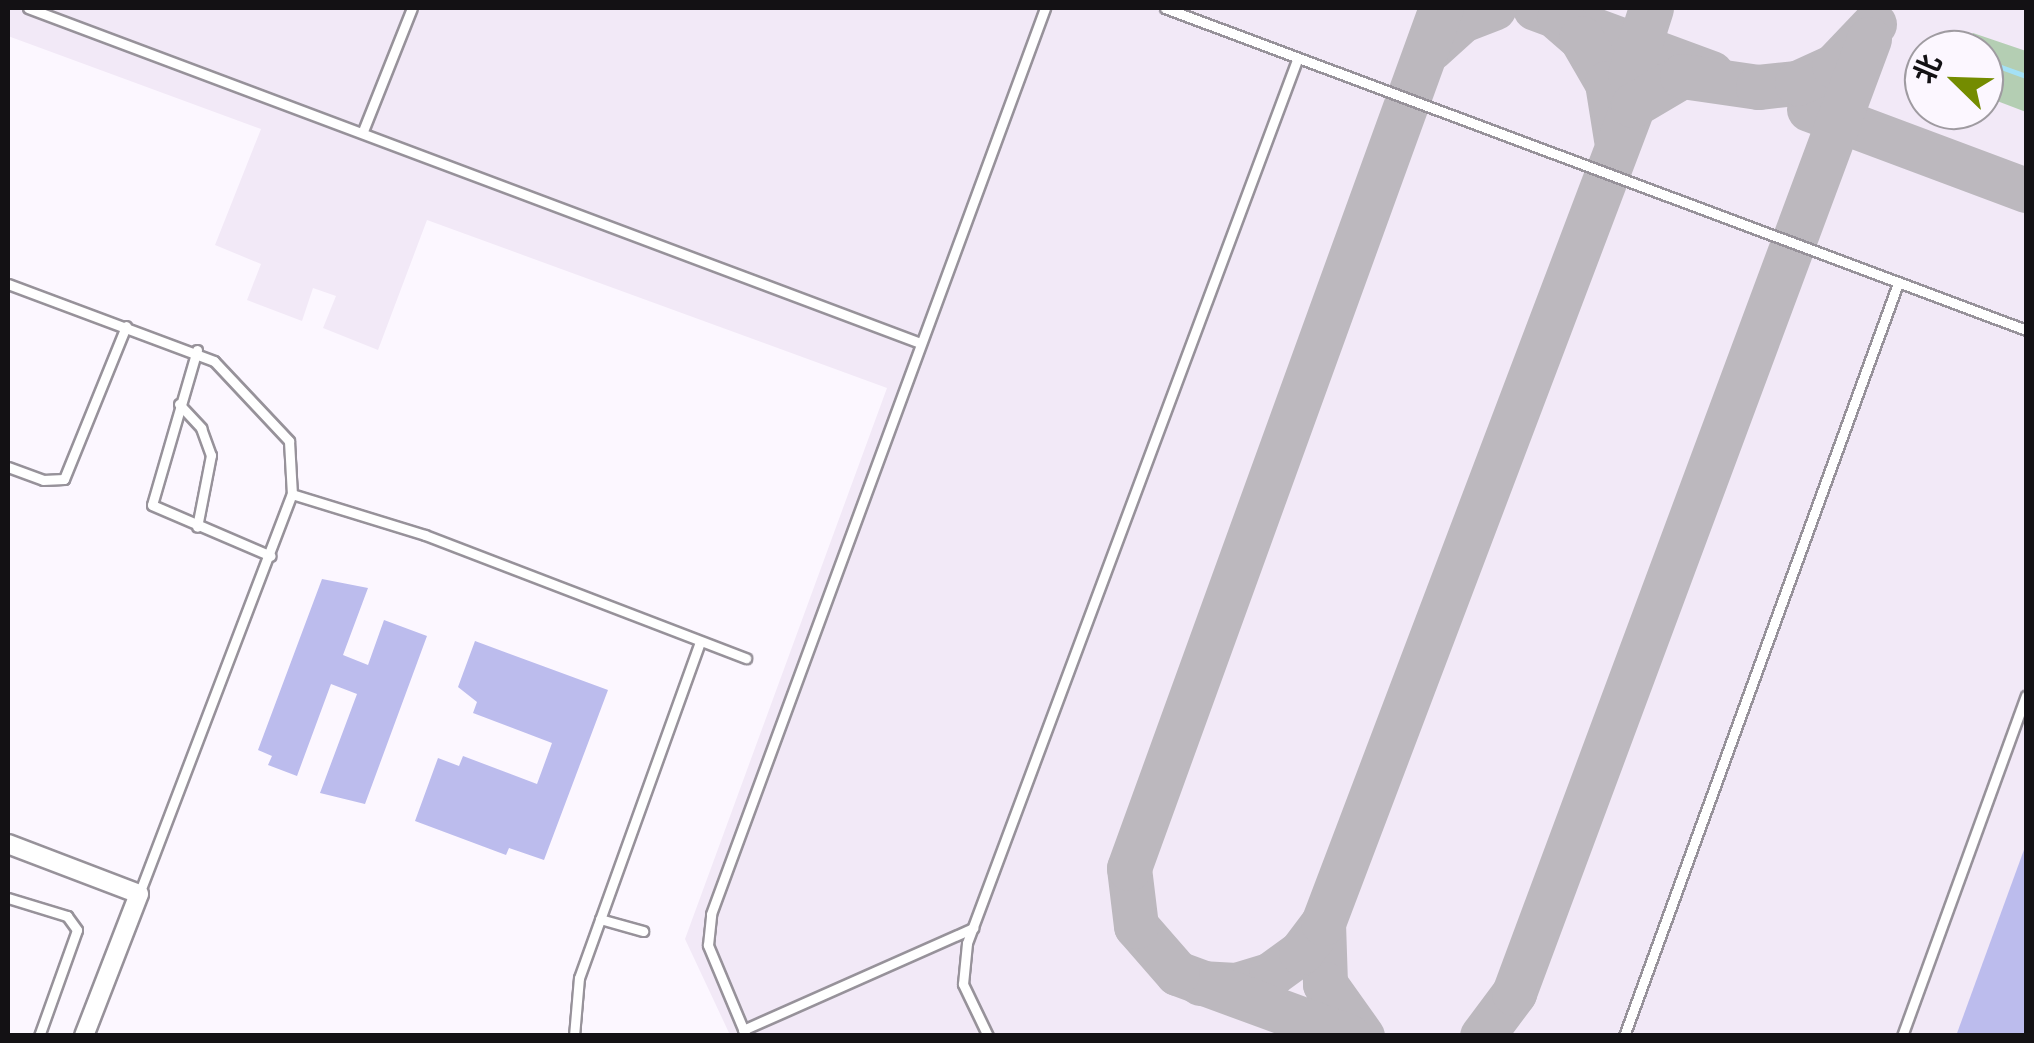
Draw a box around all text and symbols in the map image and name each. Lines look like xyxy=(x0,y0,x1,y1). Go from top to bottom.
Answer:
north arrow xyxy=(1904,30,2004,130)
text: 北 xyxy=(1903,48,1952,90)

